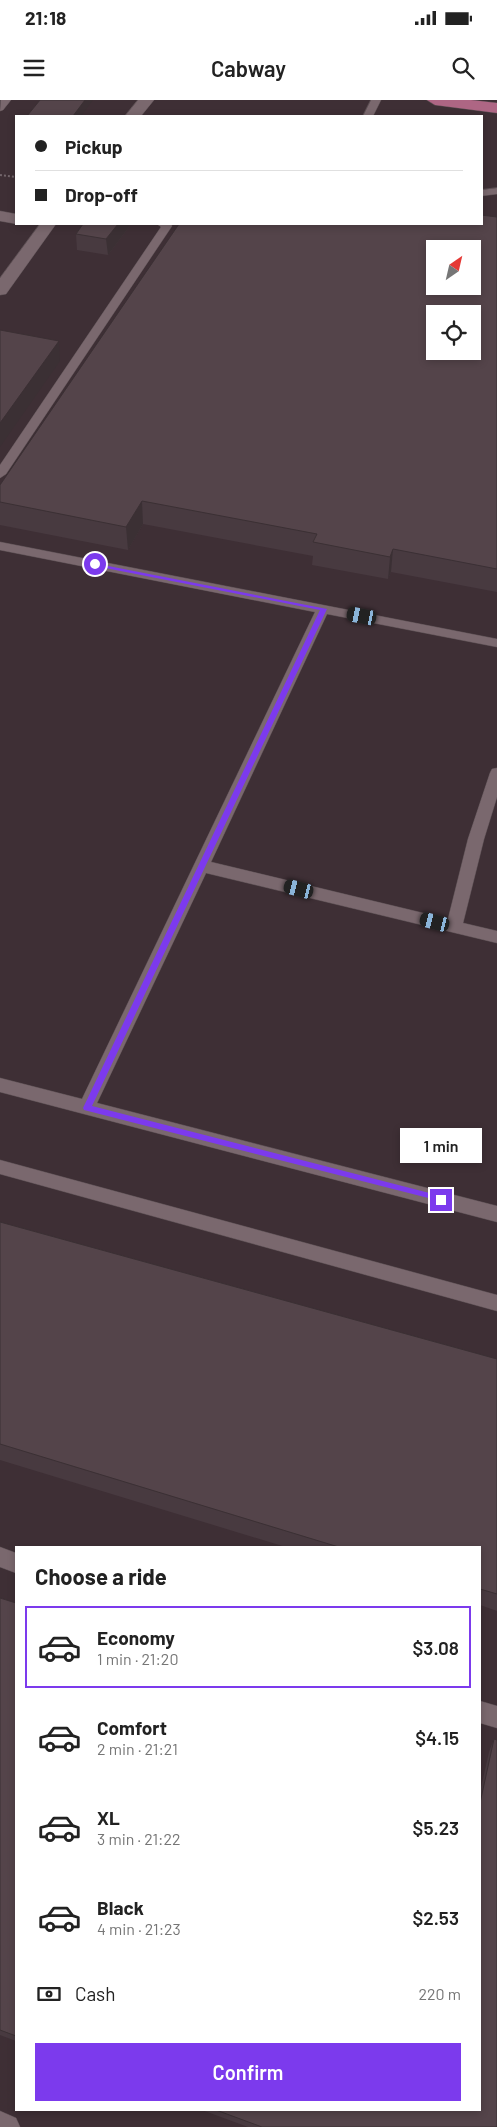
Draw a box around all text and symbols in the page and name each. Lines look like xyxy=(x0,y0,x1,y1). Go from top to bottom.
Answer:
text: 21:18 xyxy=(25,6,66,29)
icon: menu xyxy=(20,54,48,82)
icon: search xyxy=(449,54,477,82)
text: Cabway xyxy=(211,55,286,81)
text: Pickup xyxy=(65,135,123,158)
text: Drop-off xyxy=(65,183,138,206)
north arrow xyxy=(426,240,481,295)
map controls xyxy=(426,240,481,360)
button: locate xyxy=(426,305,481,360)
route start xyxy=(84,553,106,575)
car xyxy=(345,606,378,626)
car xyxy=(282,878,315,900)
car xyxy=(418,911,451,933)
callout: 1 min xyxy=(400,1128,482,1162)
text: 1 min xyxy=(424,1136,458,1155)
route end xyxy=(430,1189,452,1211)
text: Choose a ride xyxy=(35,1563,167,1589)
icon: car xyxy=(37,1625,82,1670)
text: Economy xyxy=(97,1626,175,1649)
text: $3.08 xyxy=(413,1636,459,1659)
text: 1 min · 21:20 xyxy=(97,1649,179,1668)
icon: car xyxy=(37,1715,82,1760)
text: Comfort xyxy=(97,1716,167,1739)
text: $4.15 xyxy=(415,1726,459,1749)
text: 2 min · 21:21 xyxy=(97,1739,178,1758)
icon: car xyxy=(37,1805,82,1850)
text: XL xyxy=(97,1806,120,1829)
text: $5.23 xyxy=(413,1816,459,1839)
text: 3 min · 21:22 xyxy=(97,1829,181,1848)
icon: car xyxy=(37,1895,82,1940)
text: Black xyxy=(97,1896,144,1919)
text: $2.53 xyxy=(412,1906,459,1929)
text: 4 min · 21:23 xyxy=(97,1919,181,1938)
icon: cash xyxy=(35,1980,63,2008)
text: Cash xyxy=(75,1982,116,2005)
text: 220 m xyxy=(418,1984,461,2003)
button: Confirm xyxy=(35,2043,461,2101)

